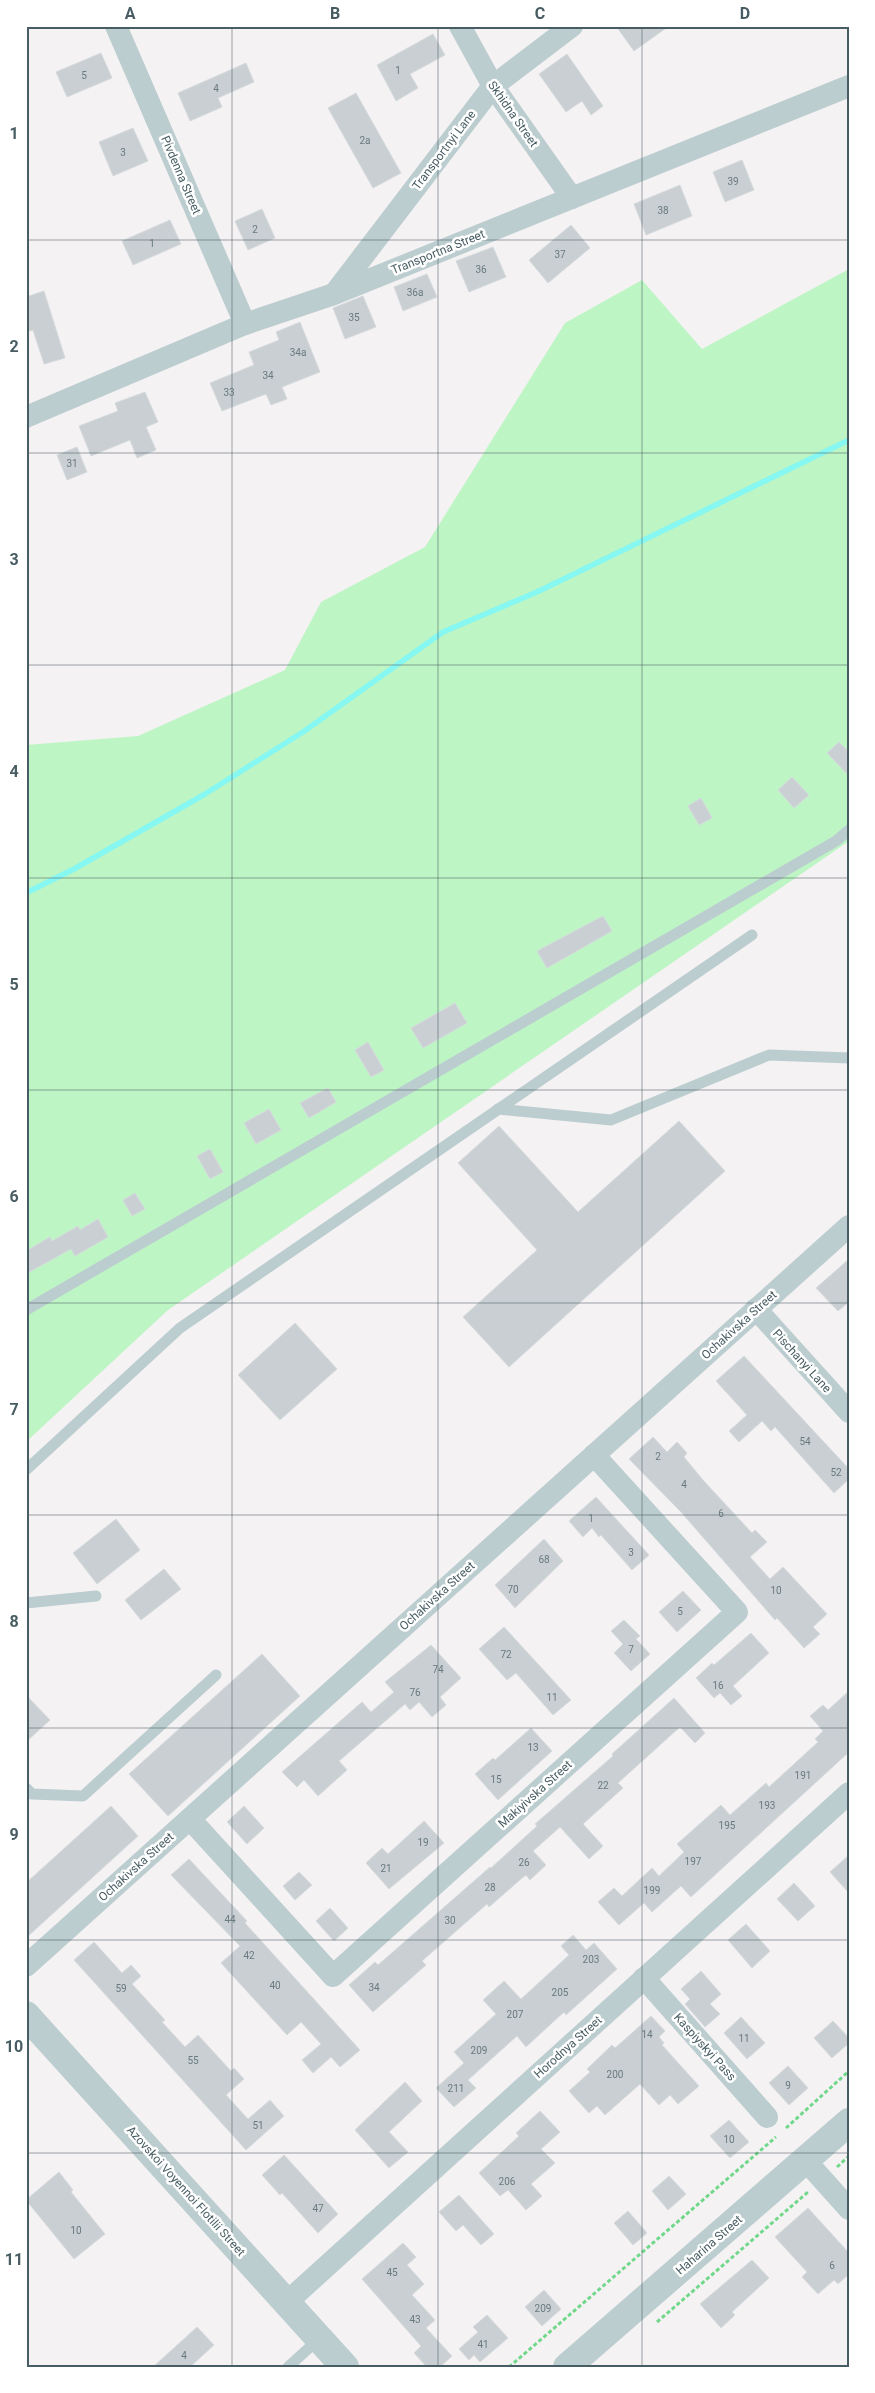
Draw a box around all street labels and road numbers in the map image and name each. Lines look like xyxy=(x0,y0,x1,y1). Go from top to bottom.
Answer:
street label: Skhidna Street xyxy=(485,78,541,150)
street label: Transportnyi Lane xyxy=(410,107,478,193)
street label: Pivdenna Street xyxy=(158,134,204,216)
street label: Transportna Street xyxy=(389,227,487,277)
street label: Ochakivska Street xyxy=(699,1288,779,1362)
street label: Pischanyi Lane xyxy=(770,1326,834,1396)
street label: Ochakivska Street xyxy=(397,1559,477,1633)
street label: Makiyivska Street xyxy=(495,1757,575,1831)
street label: Ochakivska Street xyxy=(96,1830,176,1904)
street label: Kaspiyskyi Pass xyxy=(671,2010,739,2084)
street label: Horodnya Street xyxy=(531,2013,605,2081)
street label: Azovskoi Voyennoi Flotilii Street xyxy=(124,2123,248,2259)
street label: Haharina Street xyxy=(673,2212,745,2278)

